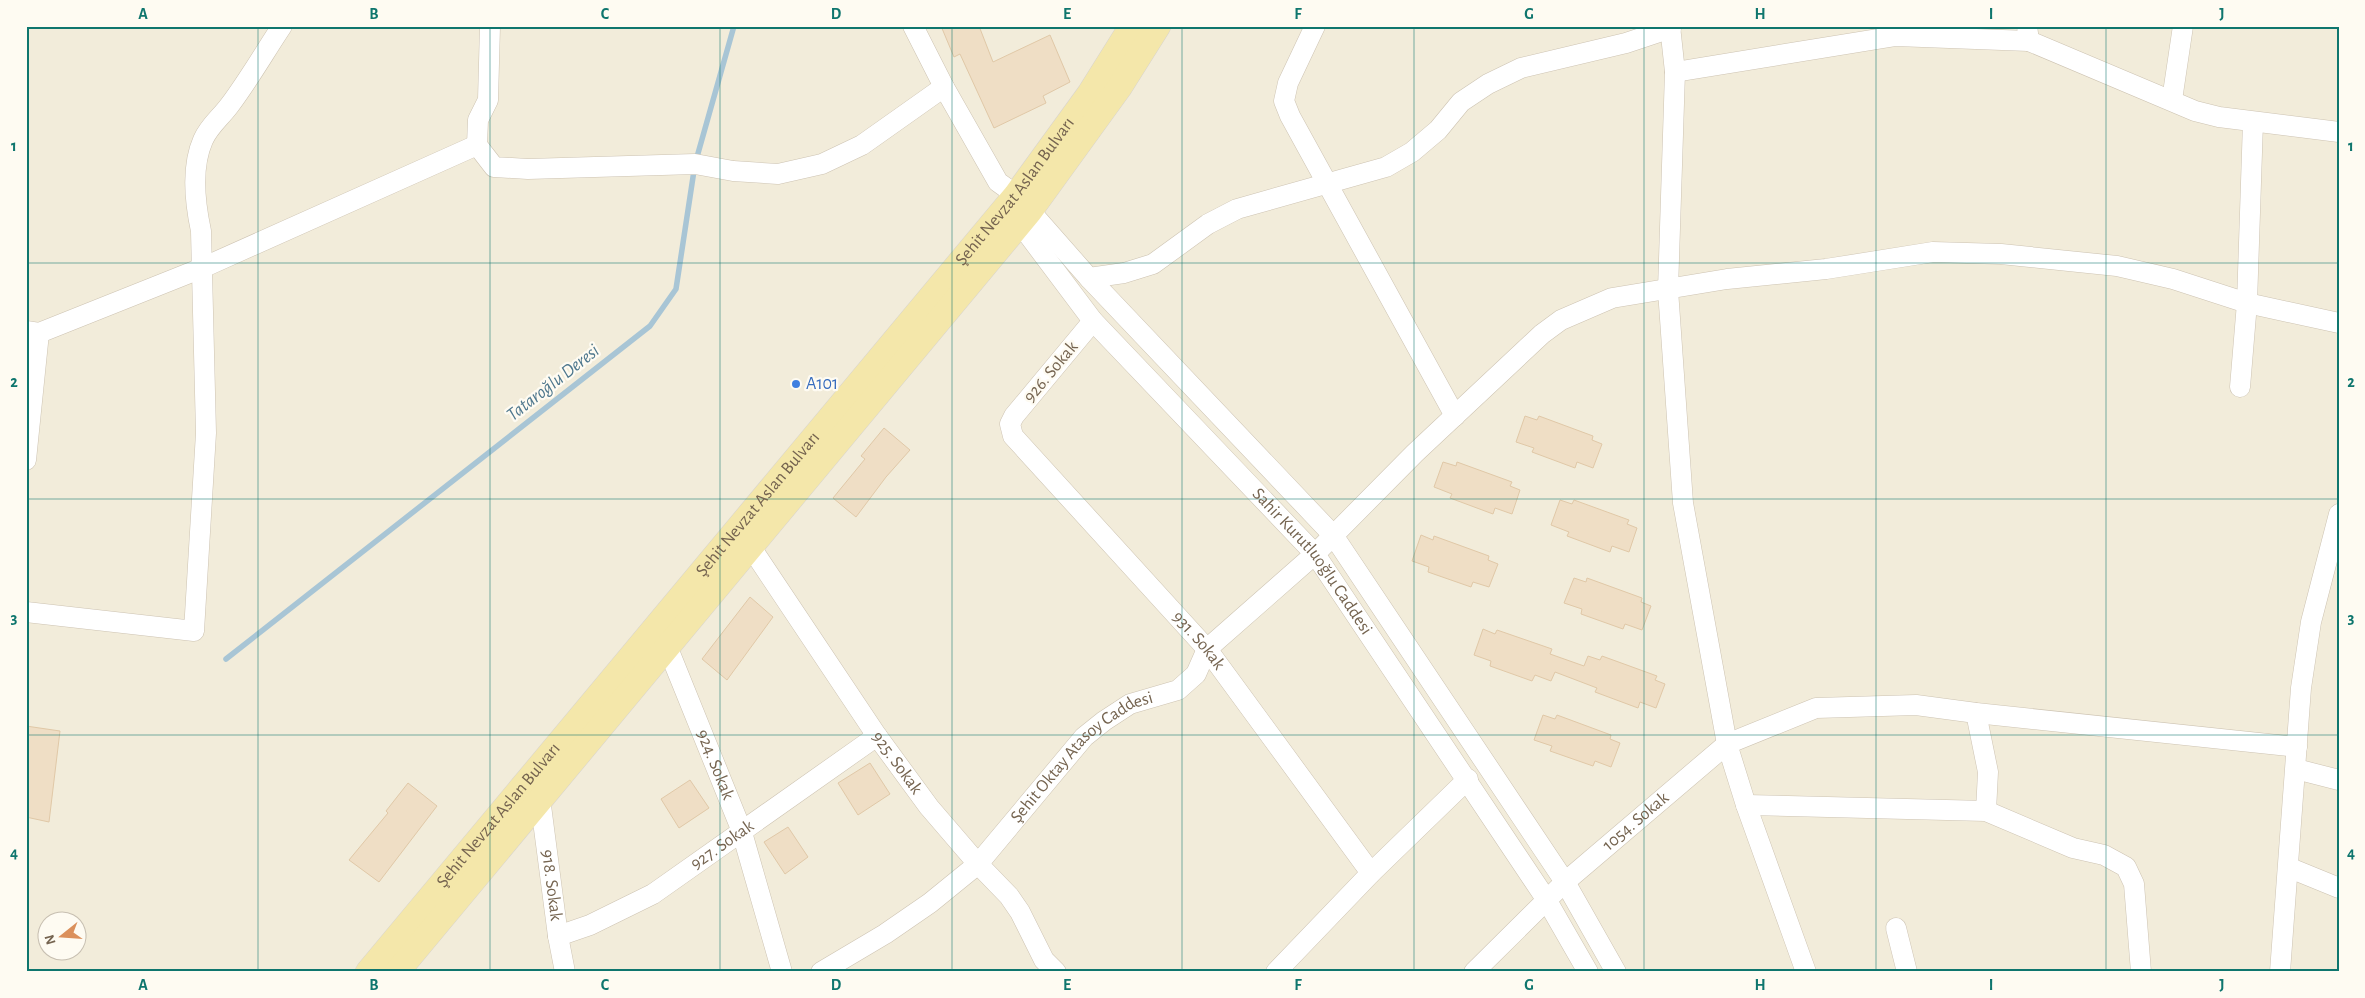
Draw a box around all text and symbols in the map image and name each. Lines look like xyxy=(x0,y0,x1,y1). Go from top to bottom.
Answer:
text: A xyxy=(138,6,148,22)
text: B xyxy=(369,6,379,22)
text: C xyxy=(601,6,610,22)
text: D xyxy=(831,6,842,22)
text: E xyxy=(1063,6,1071,22)
text: F xyxy=(1294,6,1302,22)
text: G xyxy=(1524,6,1534,22)
text: H xyxy=(1754,6,1766,22)
text: I xyxy=(1989,6,1993,22)
text: J xyxy=(2219,6,2225,22)
street label: Şehit Nevzat Aslan Bulvarı xyxy=(952,114,1078,269)
text: 1 xyxy=(11,138,17,154)
text: 1 xyxy=(2348,138,2354,154)
street label: 926. Sokak xyxy=(1020,337,1082,406)
water label: Tataroğlu Deresi xyxy=(503,341,603,425)
text: 2 xyxy=(10,374,18,390)
text: 2 xyxy=(2347,374,2355,390)
place label: A101 xyxy=(806,375,838,393)
marker: A101 xyxy=(790,378,802,390)
street label: Şehit Nevzat Aslan Bulvarı xyxy=(693,429,823,580)
street label: Sahir Kurutluoğlu Caddesi xyxy=(1249,485,1375,638)
street label: 931. Sokak xyxy=(1169,608,1229,674)
text: 3 xyxy=(11,610,18,626)
text: 3 xyxy=(2348,610,2355,626)
street label: Şehit Oktay Atasoy Caddesi xyxy=(1007,689,1155,826)
street label: 924. Sokak xyxy=(693,727,737,803)
street label: 925. Sokak xyxy=(868,728,926,798)
street label: Şehit Nevzat Aslan Bulvarı xyxy=(433,740,564,891)
street label: 1054. Sokak xyxy=(1599,788,1673,855)
street label: 927. Sokak xyxy=(688,816,758,873)
text: 4 xyxy=(10,845,18,861)
text: 4 xyxy=(2347,845,2355,861)
street label: 918. Sokak xyxy=(538,849,565,923)
north arrow xyxy=(38,910,88,960)
text: N xyxy=(42,933,59,946)
text: A xyxy=(138,977,148,993)
text: B xyxy=(369,977,379,993)
text: C xyxy=(601,977,610,993)
text: D xyxy=(831,977,842,993)
text: E xyxy=(1063,977,1071,993)
text: F xyxy=(1294,977,1302,993)
text: G xyxy=(1524,977,1534,993)
text: H xyxy=(1754,977,1766,993)
text: I xyxy=(1989,977,1993,993)
text: J xyxy=(2219,977,2225,993)

